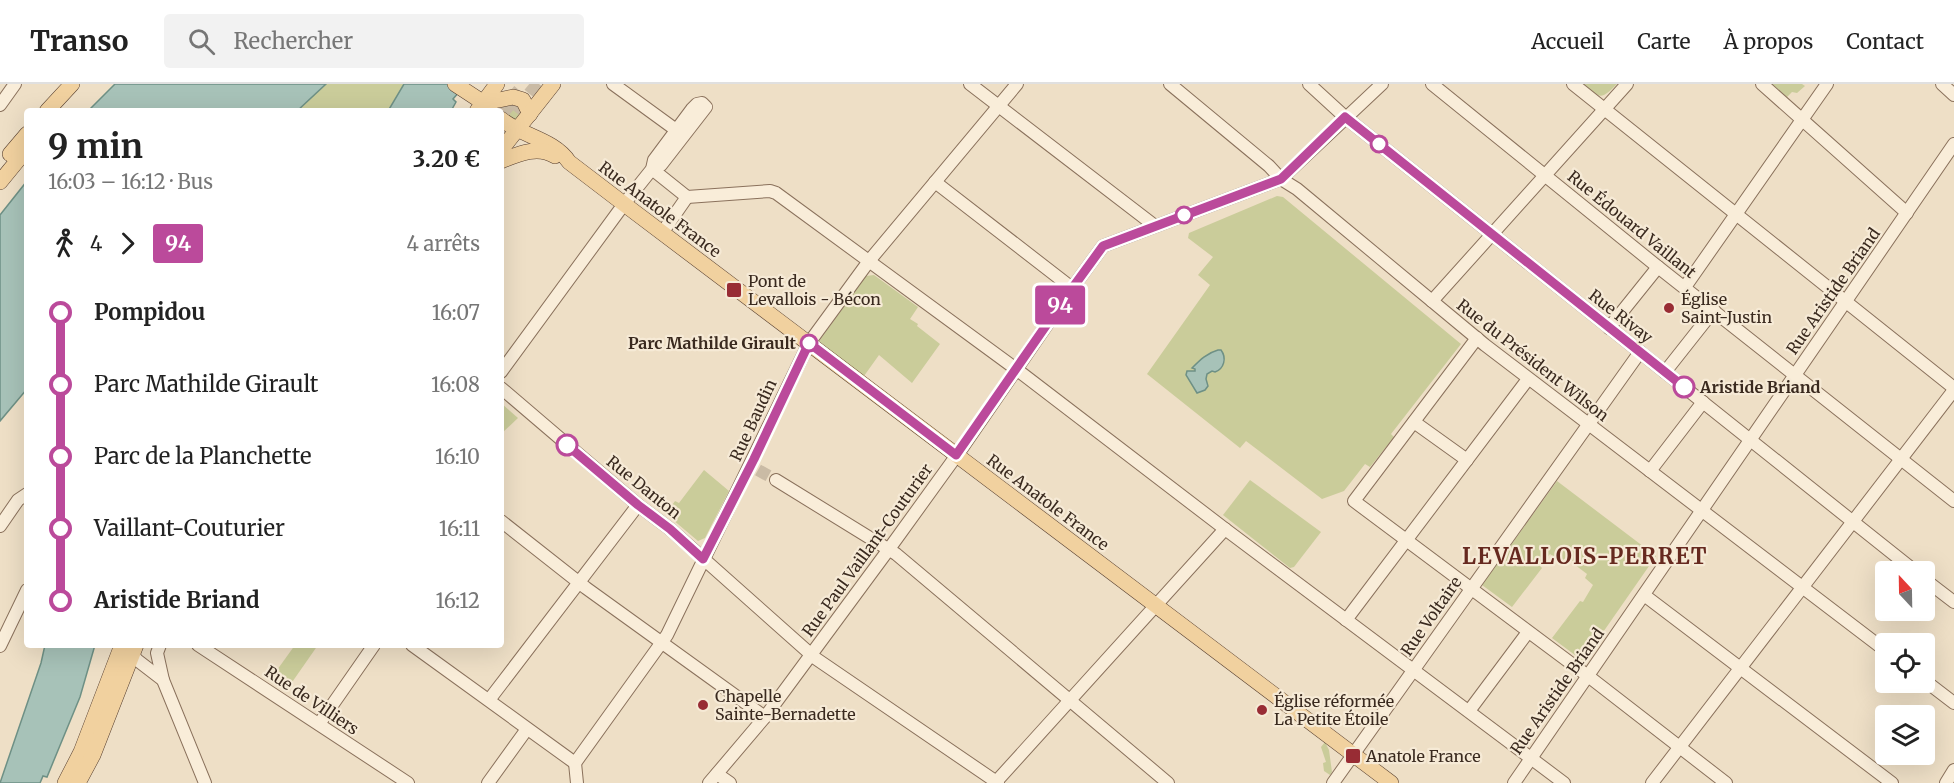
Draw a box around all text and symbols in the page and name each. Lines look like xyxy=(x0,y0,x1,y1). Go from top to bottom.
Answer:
search box xyxy=(164,14,584,68)
text: Transo xyxy=(30,23,128,59)
icon: search xyxy=(185,25,218,58)
text: Rechercher xyxy=(233,27,353,55)
text: Accueil xyxy=(1531,28,1604,55)
text: Carte xyxy=(1637,28,1691,55)
text: À propos xyxy=(1724,28,1813,55)
text: Contact xyxy=(1846,28,1924,55)
text: 9 min xyxy=(48,126,143,167)
unlabelled marker xyxy=(1370,135,1388,153)
text: 3.20 € xyxy=(413,145,480,173)
street label: Rue Anatole France xyxy=(595,157,725,261)
street label: Rue Édouard Vaillant xyxy=(1564,166,1701,283)
text: 16:03 – 16:12 · Bus xyxy=(48,169,213,194)
unlabelled marker xyxy=(1175,206,1193,224)
street label: Rue Aristide Briand xyxy=(1782,224,1884,358)
icon: walk xyxy=(48,227,81,260)
icon: forward xyxy=(111,227,144,260)
text: 94 xyxy=(165,230,191,257)
text: 4 xyxy=(90,231,102,256)
text: 4 arrêts xyxy=(406,231,480,256)
place label: Pont de Levallois - Bécon xyxy=(748,271,881,309)
marker: Pont de Levallois - Bécon xyxy=(725,281,743,299)
street label: Rue Rivay xyxy=(1585,285,1658,348)
line badge: 94 xyxy=(1033,286,1087,324)
place label: Église Saint-Justin xyxy=(1681,289,1773,327)
text: 94 xyxy=(1047,292,1073,319)
street label: Rue du Président Wilson xyxy=(1453,295,1613,426)
text: Pompidou xyxy=(94,298,205,326)
text: 16:07 xyxy=(432,300,480,325)
marker: Église Saint-Justin xyxy=(1662,301,1676,315)
place label: Parc Mathilde Girault xyxy=(628,333,797,353)
marker: Parc Mathilde Girault xyxy=(800,334,818,352)
text: Parc Mathilde Girault xyxy=(94,370,318,398)
text: 16:08 xyxy=(431,372,480,397)
street label: Rue Baudin xyxy=(725,376,781,464)
marker: Aristide Briand xyxy=(1673,376,1695,398)
place label: Aristide Briand xyxy=(1699,377,1821,397)
unlabelled marker xyxy=(556,434,578,456)
text: Parc de la Planchette xyxy=(94,442,311,470)
text: 16:10 xyxy=(435,444,480,469)
street label: Rue Anatole France xyxy=(983,450,1113,554)
street label: Rue Danton xyxy=(603,451,686,523)
street label: Rue Paul Vaillant-Couturier xyxy=(797,460,937,640)
text: Vaillant-Couturier xyxy=(94,514,285,542)
text: 16:11 xyxy=(439,516,480,541)
district label: LEVALLOIS-PERRET xyxy=(1462,542,1708,570)
north arrow xyxy=(1875,561,1935,621)
map controls xyxy=(1875,561,1935,765)
street label: Rue Voltaire xyxy=(1396,573,1466,659)
text: Aristide Briand xyxy=(94,586,260,614)
text: 16:12 xyxy=(436,588,480,613)
street label: Rue Aristide Briand xyxy=(1506,624,1608,758)
button: locate xyxy=(1875,633,1935,693)
street label: Rue de Villiers xyxy=(261,661,363,739)
place label: Chapelle Sainte-Bernadette xyxy=(715,686,855,724)
place label: Église réformée La Petite Étoile xyxy=(1274,691,1394,729)
marker: Chapelle Sainte-Bernadette xyxy=(696,698,710,712)
marker: Église réformée La Petite Étoile xyxy=(1255,703,1269,717)
button: layers xyxy=(1875,705,1935,765)
place label: Anatole France xyxy=(1365,746,1480,766)
marker: Anatole France xyxy=(1344,747,1362,765)

